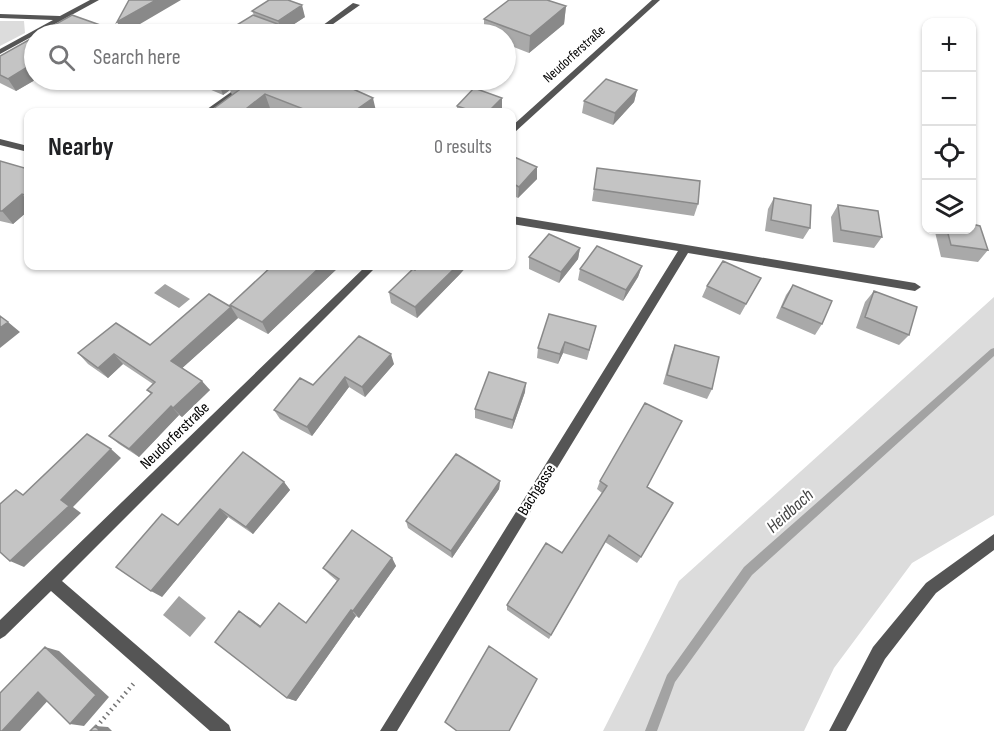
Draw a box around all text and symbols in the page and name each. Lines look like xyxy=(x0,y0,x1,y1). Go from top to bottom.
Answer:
map controls xyxy=(922,18,976,234)
button: + xyxy=(922,18,976,72)
street label: Neudorferstraße xyxy=(539,22,609,86)
search box xyxy=(24,24,516,90)
icon: search xyxy=(45,41,78,74)
text: Search here xyxy=(93,44,180,71)
button: − xyxy=(922,72,976,126)
button: locate xyxy=(922,126,976,180)
text: Nearby xyxy=(48,132,114,163)
text: 0 results xyxy=(434,135,492,159)
button: layers xyxy=(922,180,976,234)
street label: Neudorferstraße xyxy=(136,398,214,474)
street label: Bachgasse xyxy=(514,461,560,519)
water label: Heidbach xyxy=(762,484,818,537)

